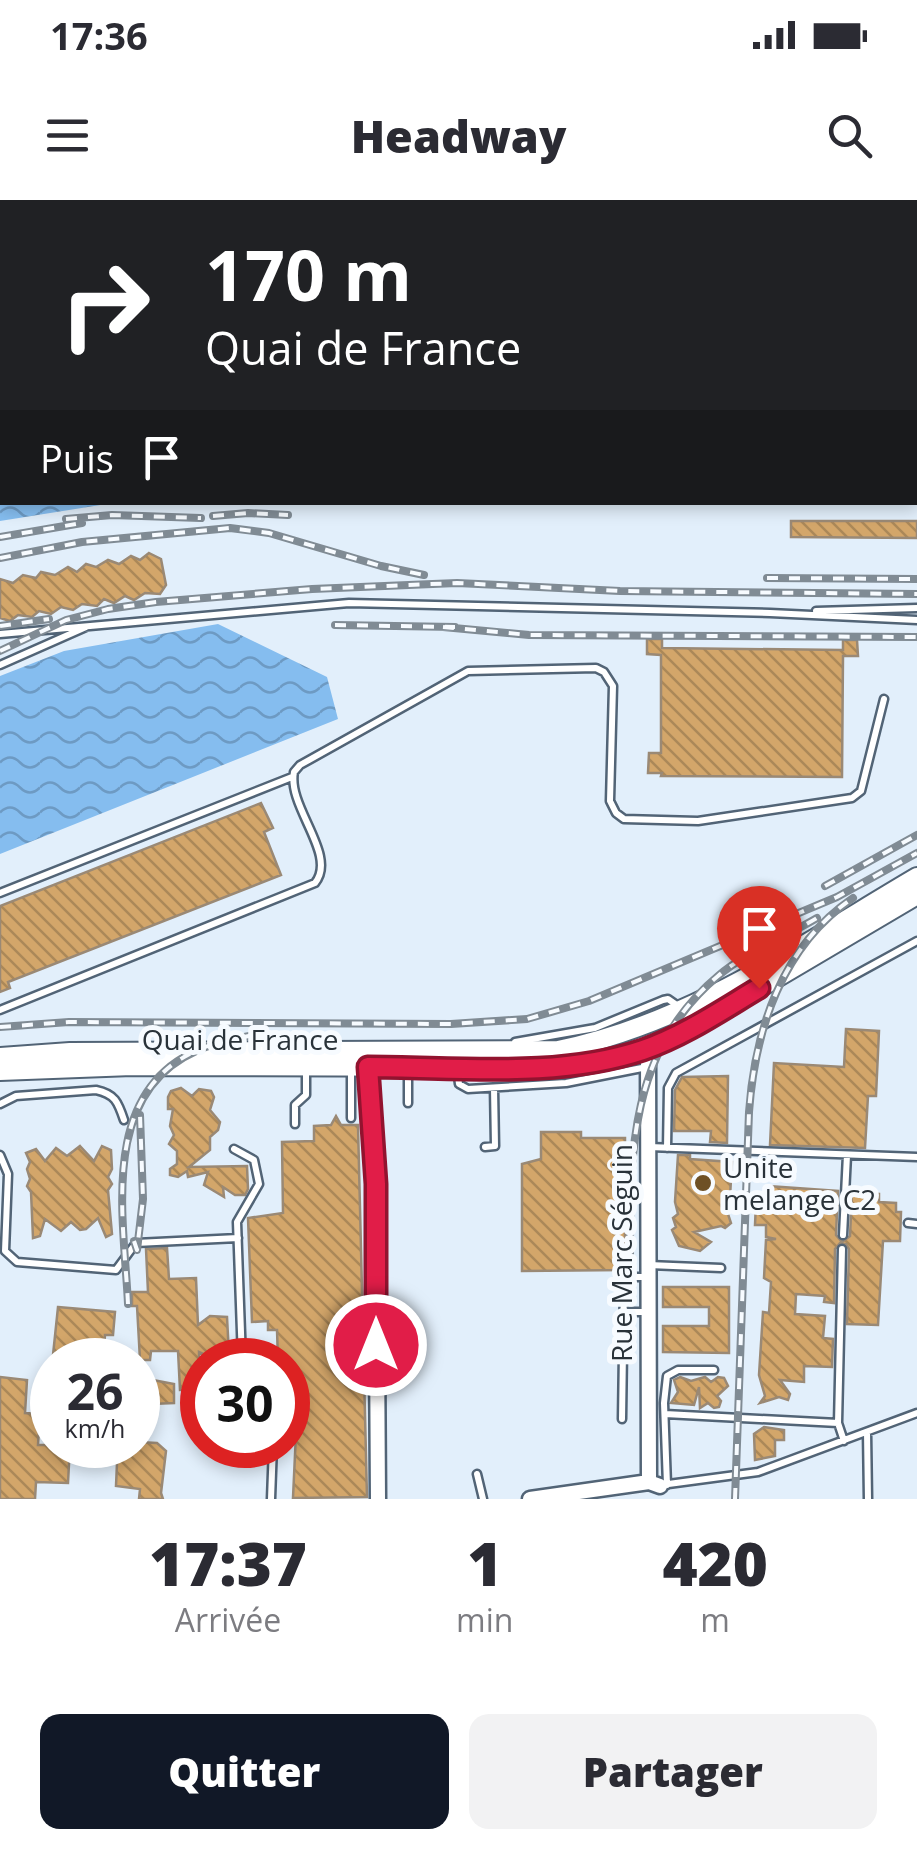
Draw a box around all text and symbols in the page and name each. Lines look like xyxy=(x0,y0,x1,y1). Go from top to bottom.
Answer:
text: 17:36 xyxy=(50,9,148,61)
text: Headway xyxy=(351,105,566,166)
icon: menu xyxy=(40,108,95,163)
icon: search xyxy=(822,108,877,163)
text: 170 m xyxy=(205,226,412,322)
icon: right xyxy=(40,240,170,370)
text: Quai de France xyxy=(205,317,521,378)
icon: arrive xyxy=(134,430,189,485)
text: Puis xyxy=(40,432,114,484)
pin xyxy=(717,886,802,989)
icon: arrive xyxy=(732,901,787,956)
street label: Quai de France xyxy=(142,1020,338,1058)
street label: Rue Marc Séguin xyxy=(602,1144,640,1362)
place label: Unite melange C2 xyxy=(723,1148,876,1218)
marker: Unite melange C2 xyxy=(692,1172,714,1194)
position arrow xyxy=(324,1293,428,1397)
speed limit sign: 30 xyxy=(180,1338,310,1468)
text: 26 xyxy=(66,1357,124,1425)
text: km/h xyxy=(65,1411,125,1445)
text: 17:37 xyxy=(149,1522,307,1604)
text: 1 xyxy=(467,1522,502,1604)
text: 420 xyxy=(662,1522,768,1604)
text: Arrivée xyxy=(175,1598,281,1641)
text: min xyxy=(456,1598,513,1641)
text: m xyxy=(700,1598,730,1641)
button: Quitter xyxy=(40,1714,449,1829)
button: Partager xyxy=(469,1714,877,1829)

